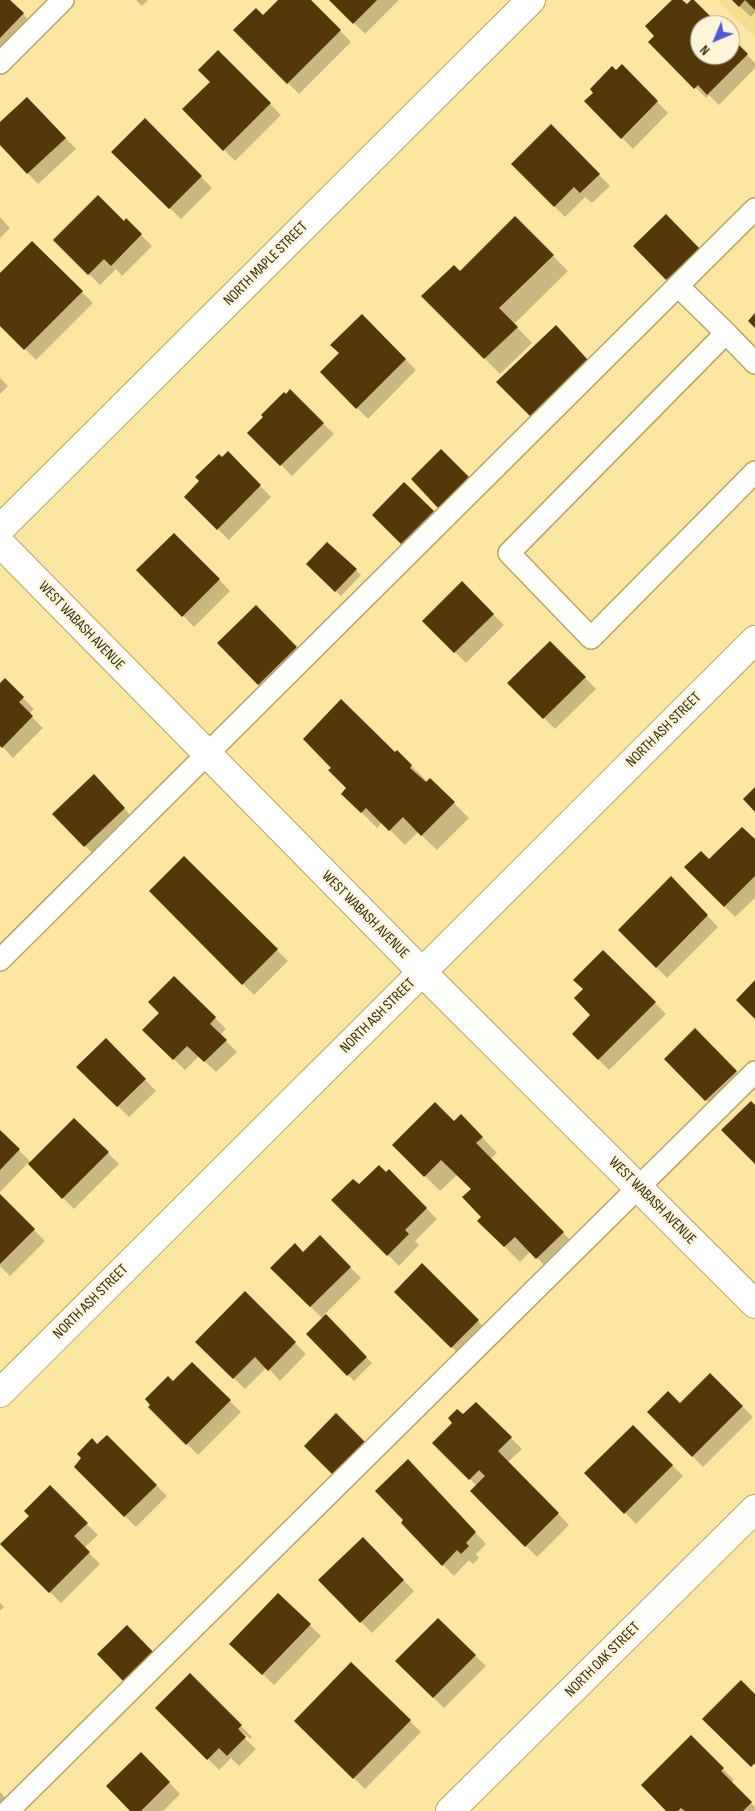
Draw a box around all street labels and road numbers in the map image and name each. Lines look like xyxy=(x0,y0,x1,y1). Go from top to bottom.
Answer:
street label: NORTH MAPLE STREET xyxy=(220,218,312,310)
street label: WEST WABASH AVENUE xyxy=(34,578,128,674)
street label: NORTH ASH STREET xyxy=(623,689,705,771)
street label: WEST WABASH AVENUE xyxy=(318,868,412,962)
street label: NORTH ASH STREET xyxy=(337,975,419,1057)
street label: WEST WABASH AVENUE xyxy=(605,1154,699,1248)
street label: NORTH ASH STREET xyxy=(50,1261,132,1343)
street label: NORTH OAK STREET xyxy=(562,1619,644,1701)

